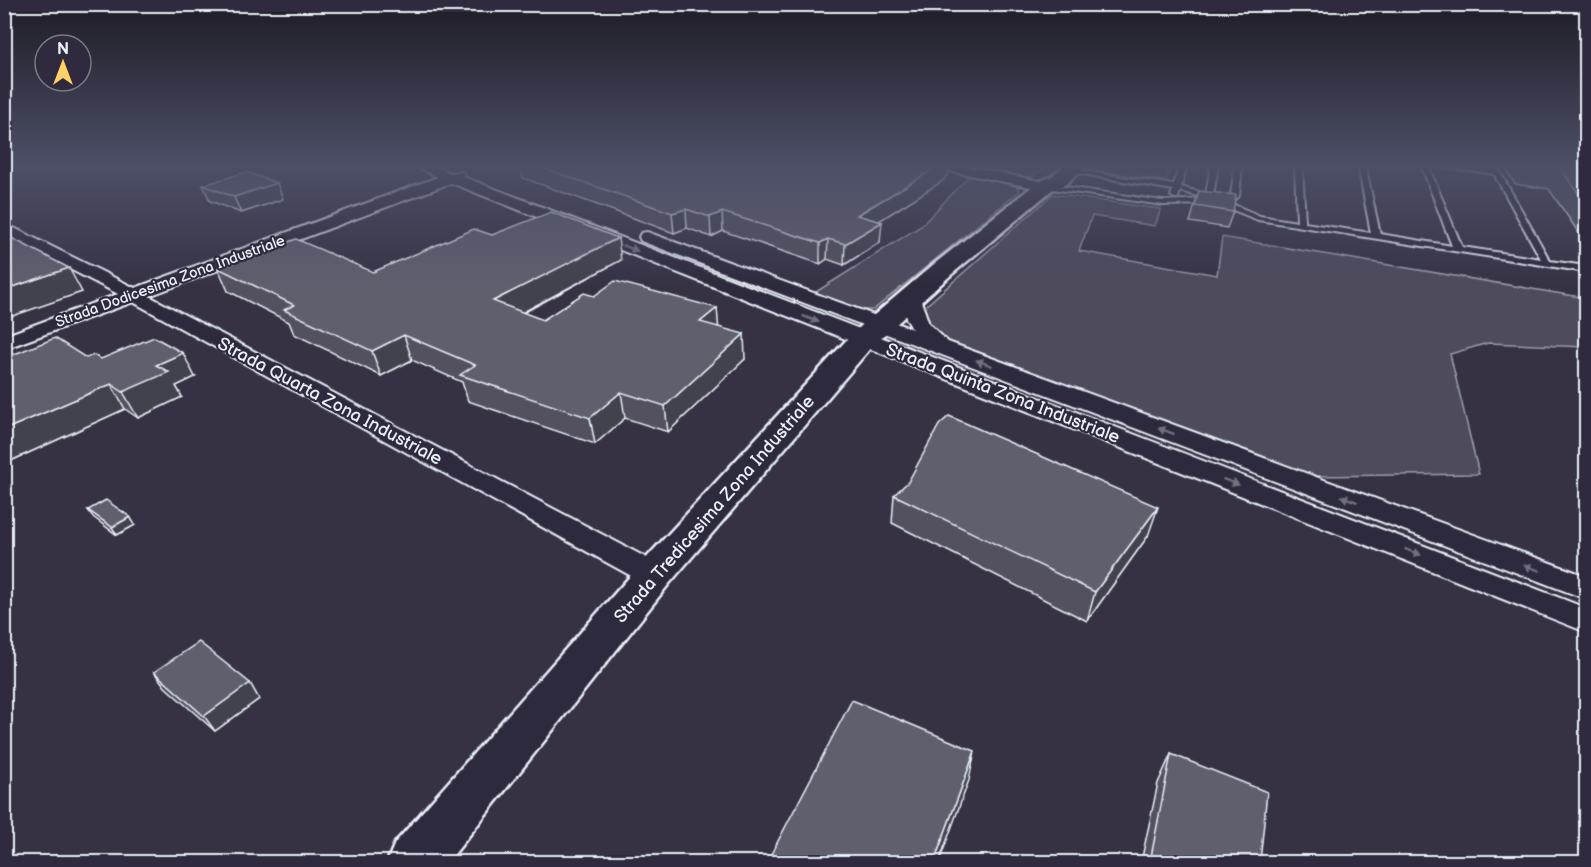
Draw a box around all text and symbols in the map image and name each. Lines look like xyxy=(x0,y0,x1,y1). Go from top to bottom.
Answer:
north arrow xyxy=(33,33,93,93)
text: N xyxy=(57,40,69,59)
street label: Strada Dodicesima Zona Industriale xyxy=(53,231,288,332)
one-way arrow xyxy=(621,243,639,253)
one-way arrow xyxy=(803,314,821,324)
street label: Strada Quarta Zona Industriale xyxy=(214,333,446,470)
street label: Strada Quinta Zona Industriale xyxy=(883,339,1123,448)
one-way arrow xyxy=(975,357,993,367)
street label: Strada Tredicesima Zona Industriale xyxy=(610,391,819,627)
one-way arrow xyxy=(1157,426,1175,436)
one-way arrow xyxy=(1223,477,1241,487)
one-way arrow xyxy=(1340,494,1358,504)
one-way arrow xyxy=(1404,548,1422,557)
one-way arrow xyxy=(1523,562,1541,572)

